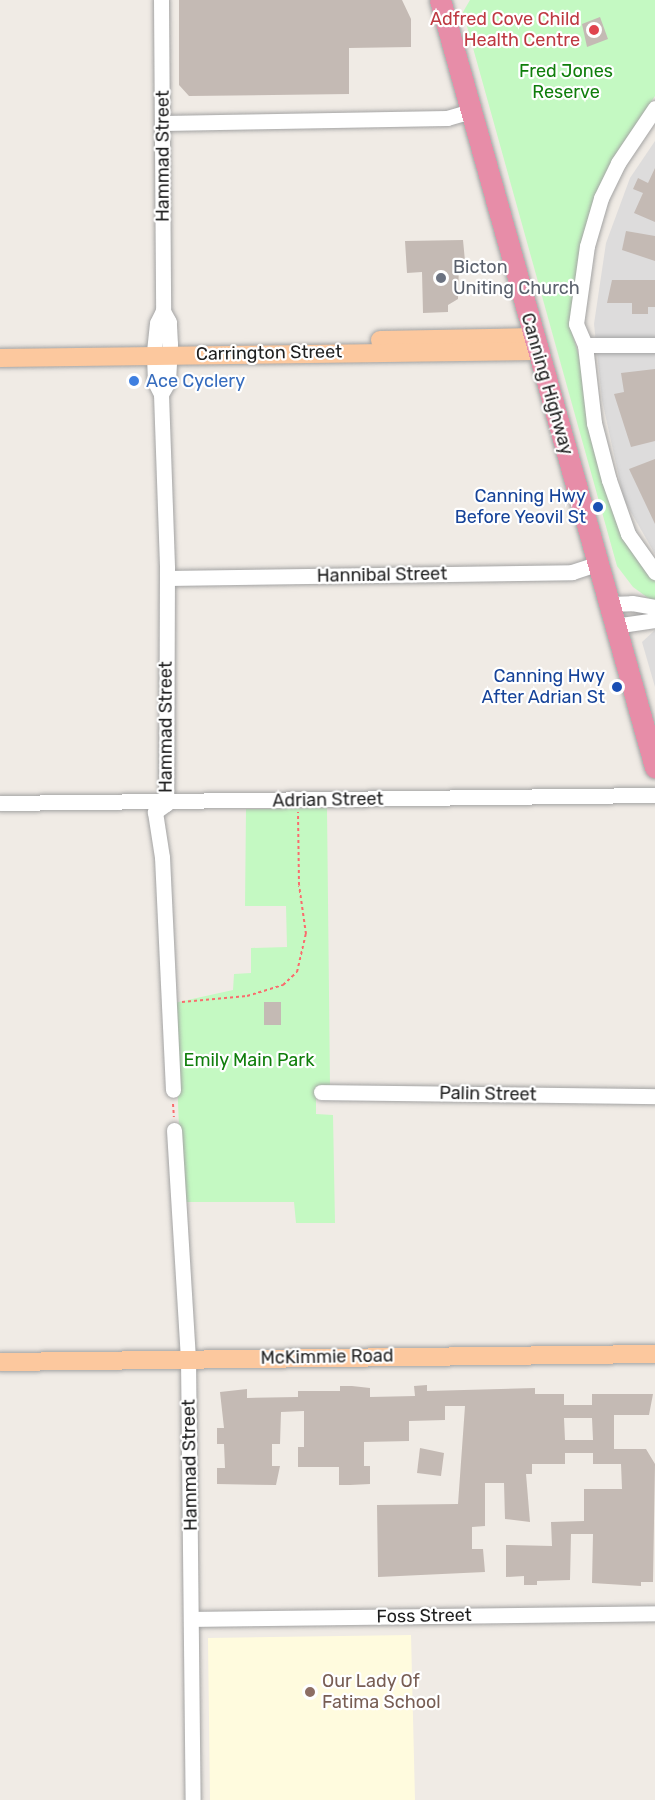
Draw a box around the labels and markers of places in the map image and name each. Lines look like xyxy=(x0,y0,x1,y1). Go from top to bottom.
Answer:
place label: Adfred Cove Child Health Centre xyxy=(430,9,580,52)
marker: Adfred Cove Child Health Centre xyxy=(585,21,603,39)
place label: Bicton Uniting Church xyxy=(453,257,580,300)
marker: Bicton Uniting Church xyxy=(434,271,448,285)
place label: Ace Cyclery xyxy=(146,370,245,392)
marker: Ace Cyclery xyxy=(127,374,141,388)
place label: Canning Hwy Before Yeovil St xyxy=(454,486,586,528)
marker: Canning Hwy Before Yeovil St xyxy=(591,500,605,514)
place label: Canning Hwy After Adrian St xyxy=(481,666,605,708)
marker: Canning Hwy After Adrian St xyxy=(610,680,624,694)
place label: Our Lady Of Fatima School xyxy=(322,1671,441,1714)
marker: Our Lady Of Fatima School xyxy=(303,1685,317,1699)

